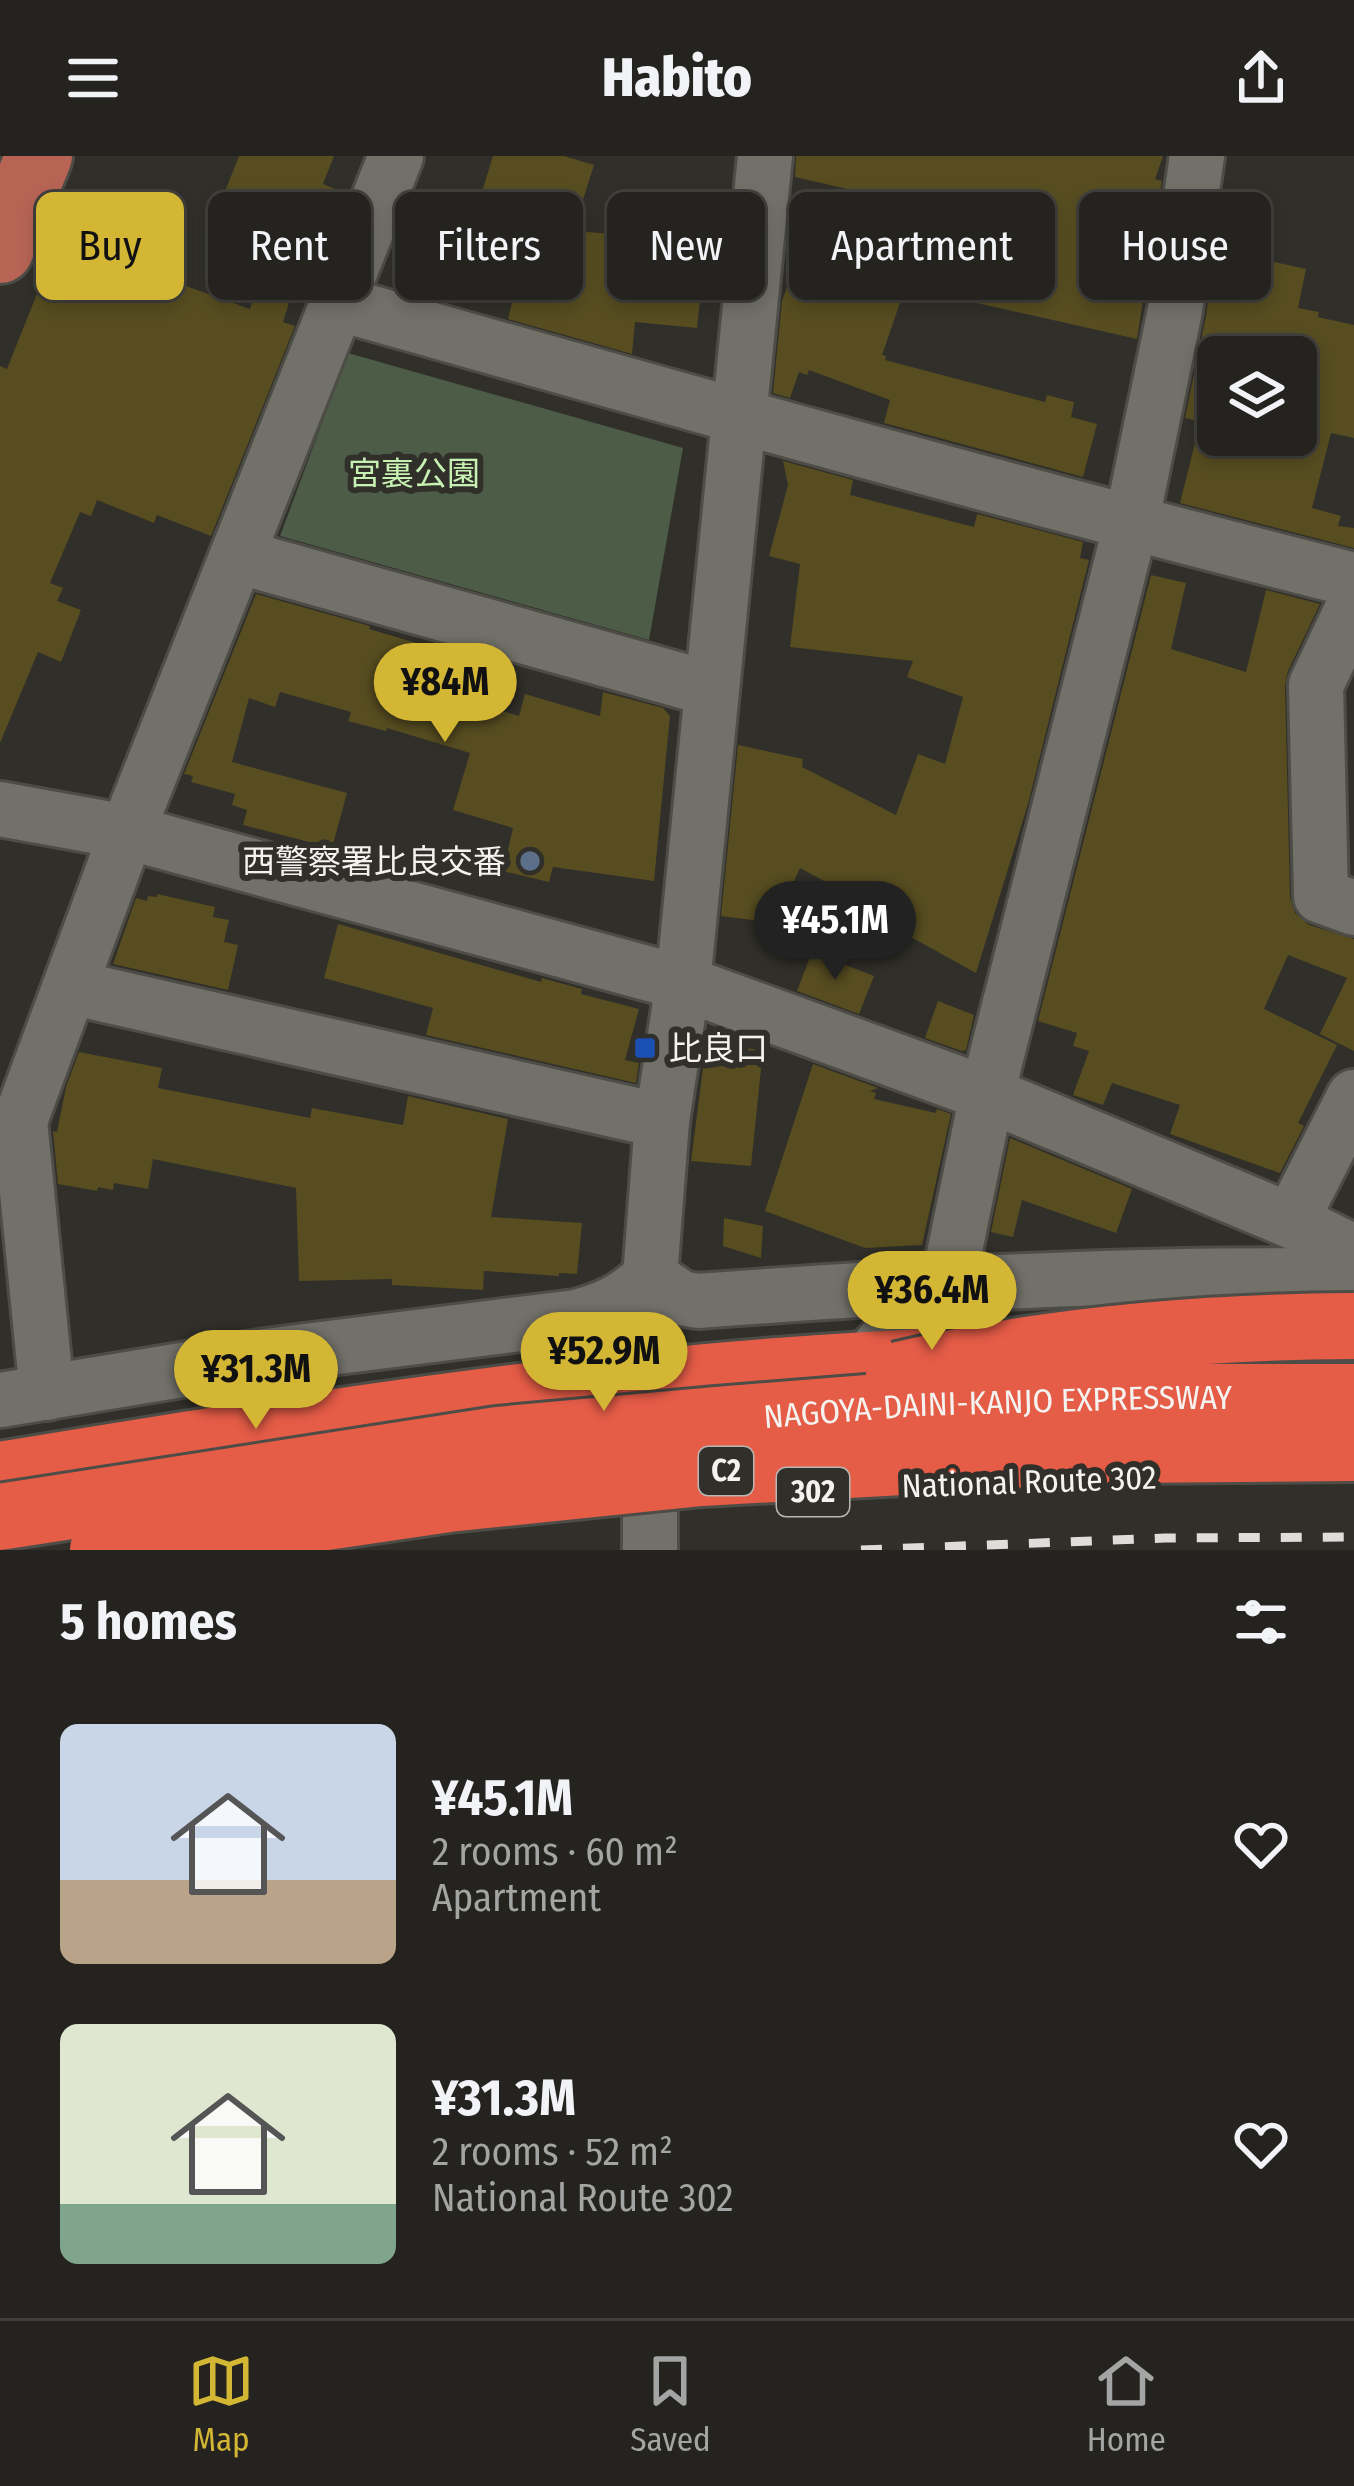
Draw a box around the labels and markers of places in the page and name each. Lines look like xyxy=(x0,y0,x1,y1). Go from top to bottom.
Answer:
pin: ¥84M xyxy=(374,643,516,745)
place label: 西警察署比良交番 xyxy=(242,842,506,882)
marker: 西警察署比良交番 xyxy=(517,848,543,874)
pin: ¥45.1M xyxy=(737,881,933,983)
place label: 比良口 xyxy=(669,1029,768,1069)
marker: 比良口 xyxy=(632,1035,658,1061)
pin: ¥36.4M xyxy=(834,1251,1030,1353)
pin: ¥52.9M xyxy=(506,1312,702,1414)
pin: ¥31.3M xyxy=(158,1330,354,1432)

